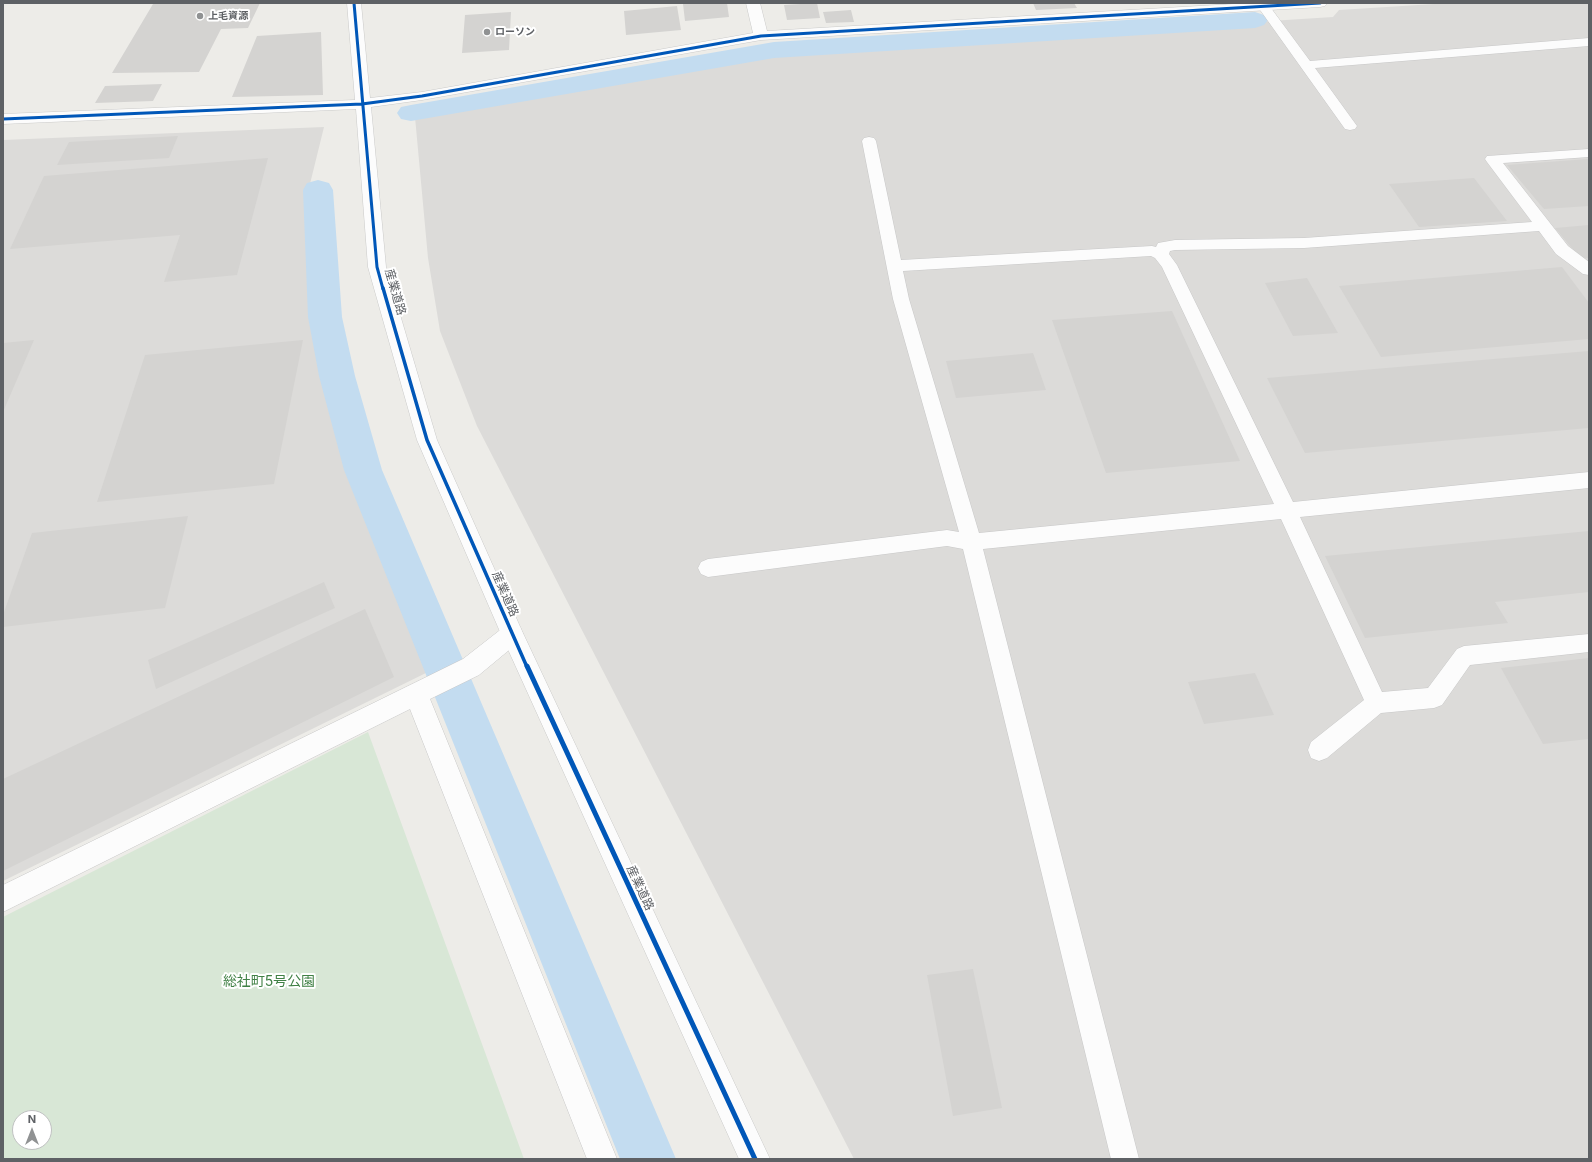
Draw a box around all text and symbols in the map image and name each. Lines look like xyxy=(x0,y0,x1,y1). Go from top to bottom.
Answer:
place label: 上毛資源 xyxy=(208,10,248,22)
marker: 上毛資源 xyxy=(195,11,205,21)
place label: ローソン xyxy=(495,26,535,38)
marker: ローソン xyxy=(482,27,492,37)
street label: 産業道路 xyxy=(381,267,409,317)
street label: 産業道路 xyxy=(489,569,521,619)
street label: 産業道路 xyxy=(623,863,657,913)
park label: 総社町5号公園 xyxy=(223,974,315,990)
north arrow xyxy=(12,1110,52,1150)
text: N xyxy=(28,1112,36,1126)

